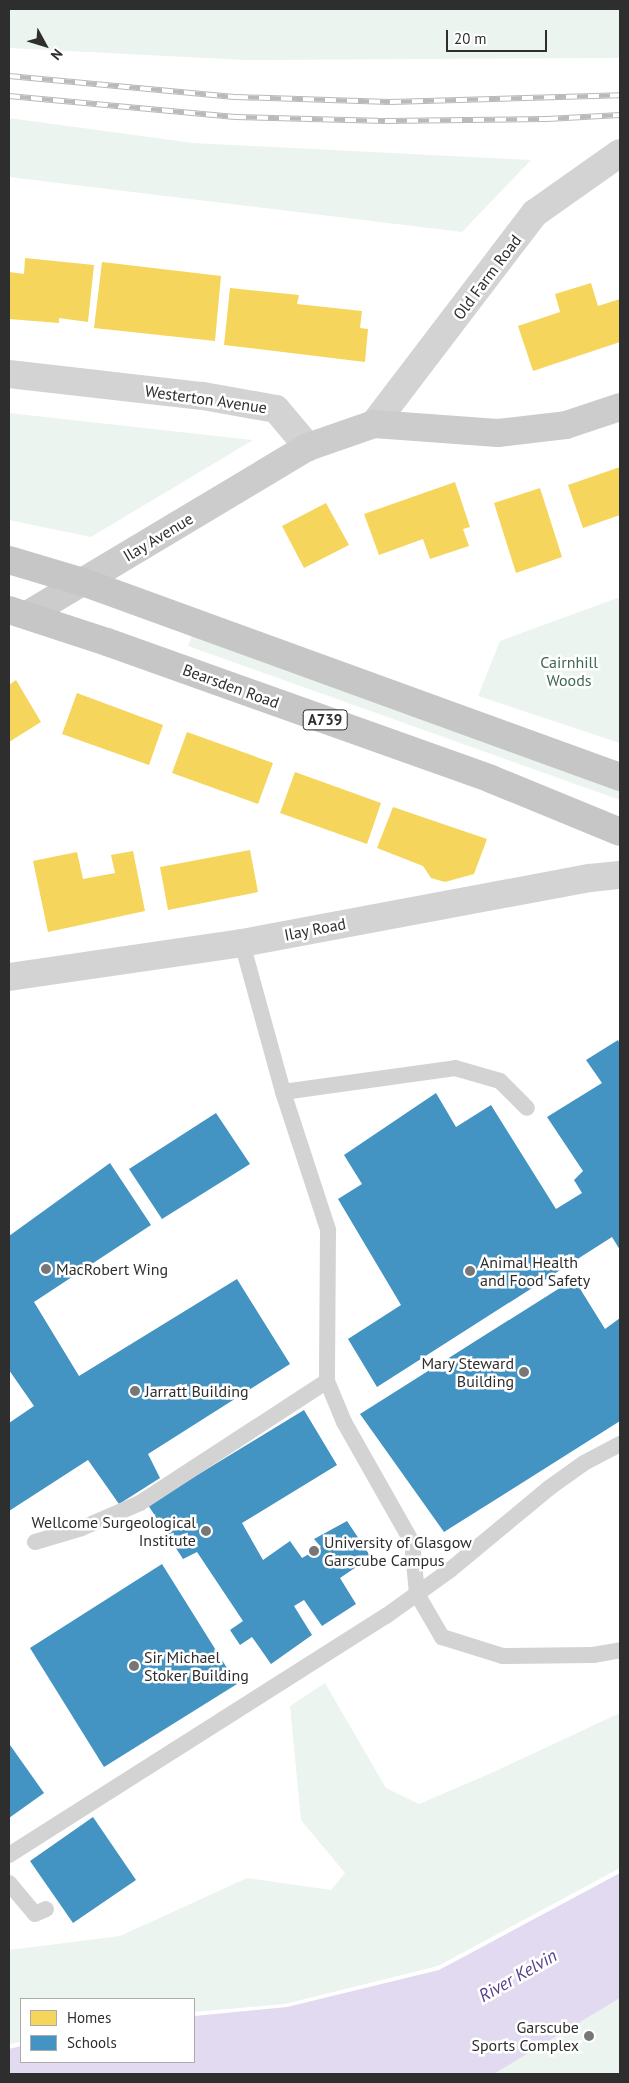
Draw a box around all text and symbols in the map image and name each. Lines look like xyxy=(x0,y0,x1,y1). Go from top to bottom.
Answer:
north arrow xyxy=(20,20,70,70)
scale bar xyxy=(449,20,550,52)
text: 20 m xyxy=(454,29,487,48)
text: N xyxy=(47,45,67,64)
street label: Old Farm Road xyxy=(449,231,525,323)
street label: Westerton Avenue xyxy=(143,381,269,417)
street label: Ilay Avenue xyxy=(119,508,197,566)
park label: Cairnhill Woods xyxy=(540,652,598,690)
street label: Bearsden Road xyxy=(180,660,282,712)
road number: A739 xyxy=(302,708,348,732)
street label: Ilay Road xyxy=(282,914,348,944)
place label: Animal Health and Food Safety xyxy=(480,1252,590,1290)
place label: MacRobert Wing xyxy=(56,1259,168,1279)
marker: MacRobert Wing xyxy=(40,1263,52,1275)
marker: Animal Health and Food Safety xyxy=(464,1265,476,1277)
place label: Mary Steward Building xyxy=(421,1353,514,1391)
marker: Mary Steward Building xyxy=(518,1366,530,1378)
place label: Jarratt Building xyxy=(145,1381,249,1401)
marker: Jarratt Building xyxy=(129,1385,141,1397)
place label: Wellcome Surgeological Institute xyxy=(32,1512,196,1550)
marker: Wellcome Surgeological Institute xyxy=(200,1525,212,1537)
place label: University of Glasgow Garscube Campus xyxy=(324,1532,472,1570)
marker: University of Glasgow Garscube Campus xyxy=(308,1545,320,1557)
place label: Sir Michael Stoker Building xyxy=(144,1647,249,1685)
marker: Sir Michael Stoker Building xyxy=(128,1660,140,1672)
water label: River Kelvin xyxy=(475,1945,561,2007)
legend xyxy=(20,1998,195,2063)
text: Homes xyxy=(67,2008,111,2027)
place label: Garscube Sports Complex xyxy=(471,2017,579,2055)
marker: Garscube Sports Complex xyxy=(583,2030,595,2042)
text: Schools xyxy=(67,2033,117,2052)

